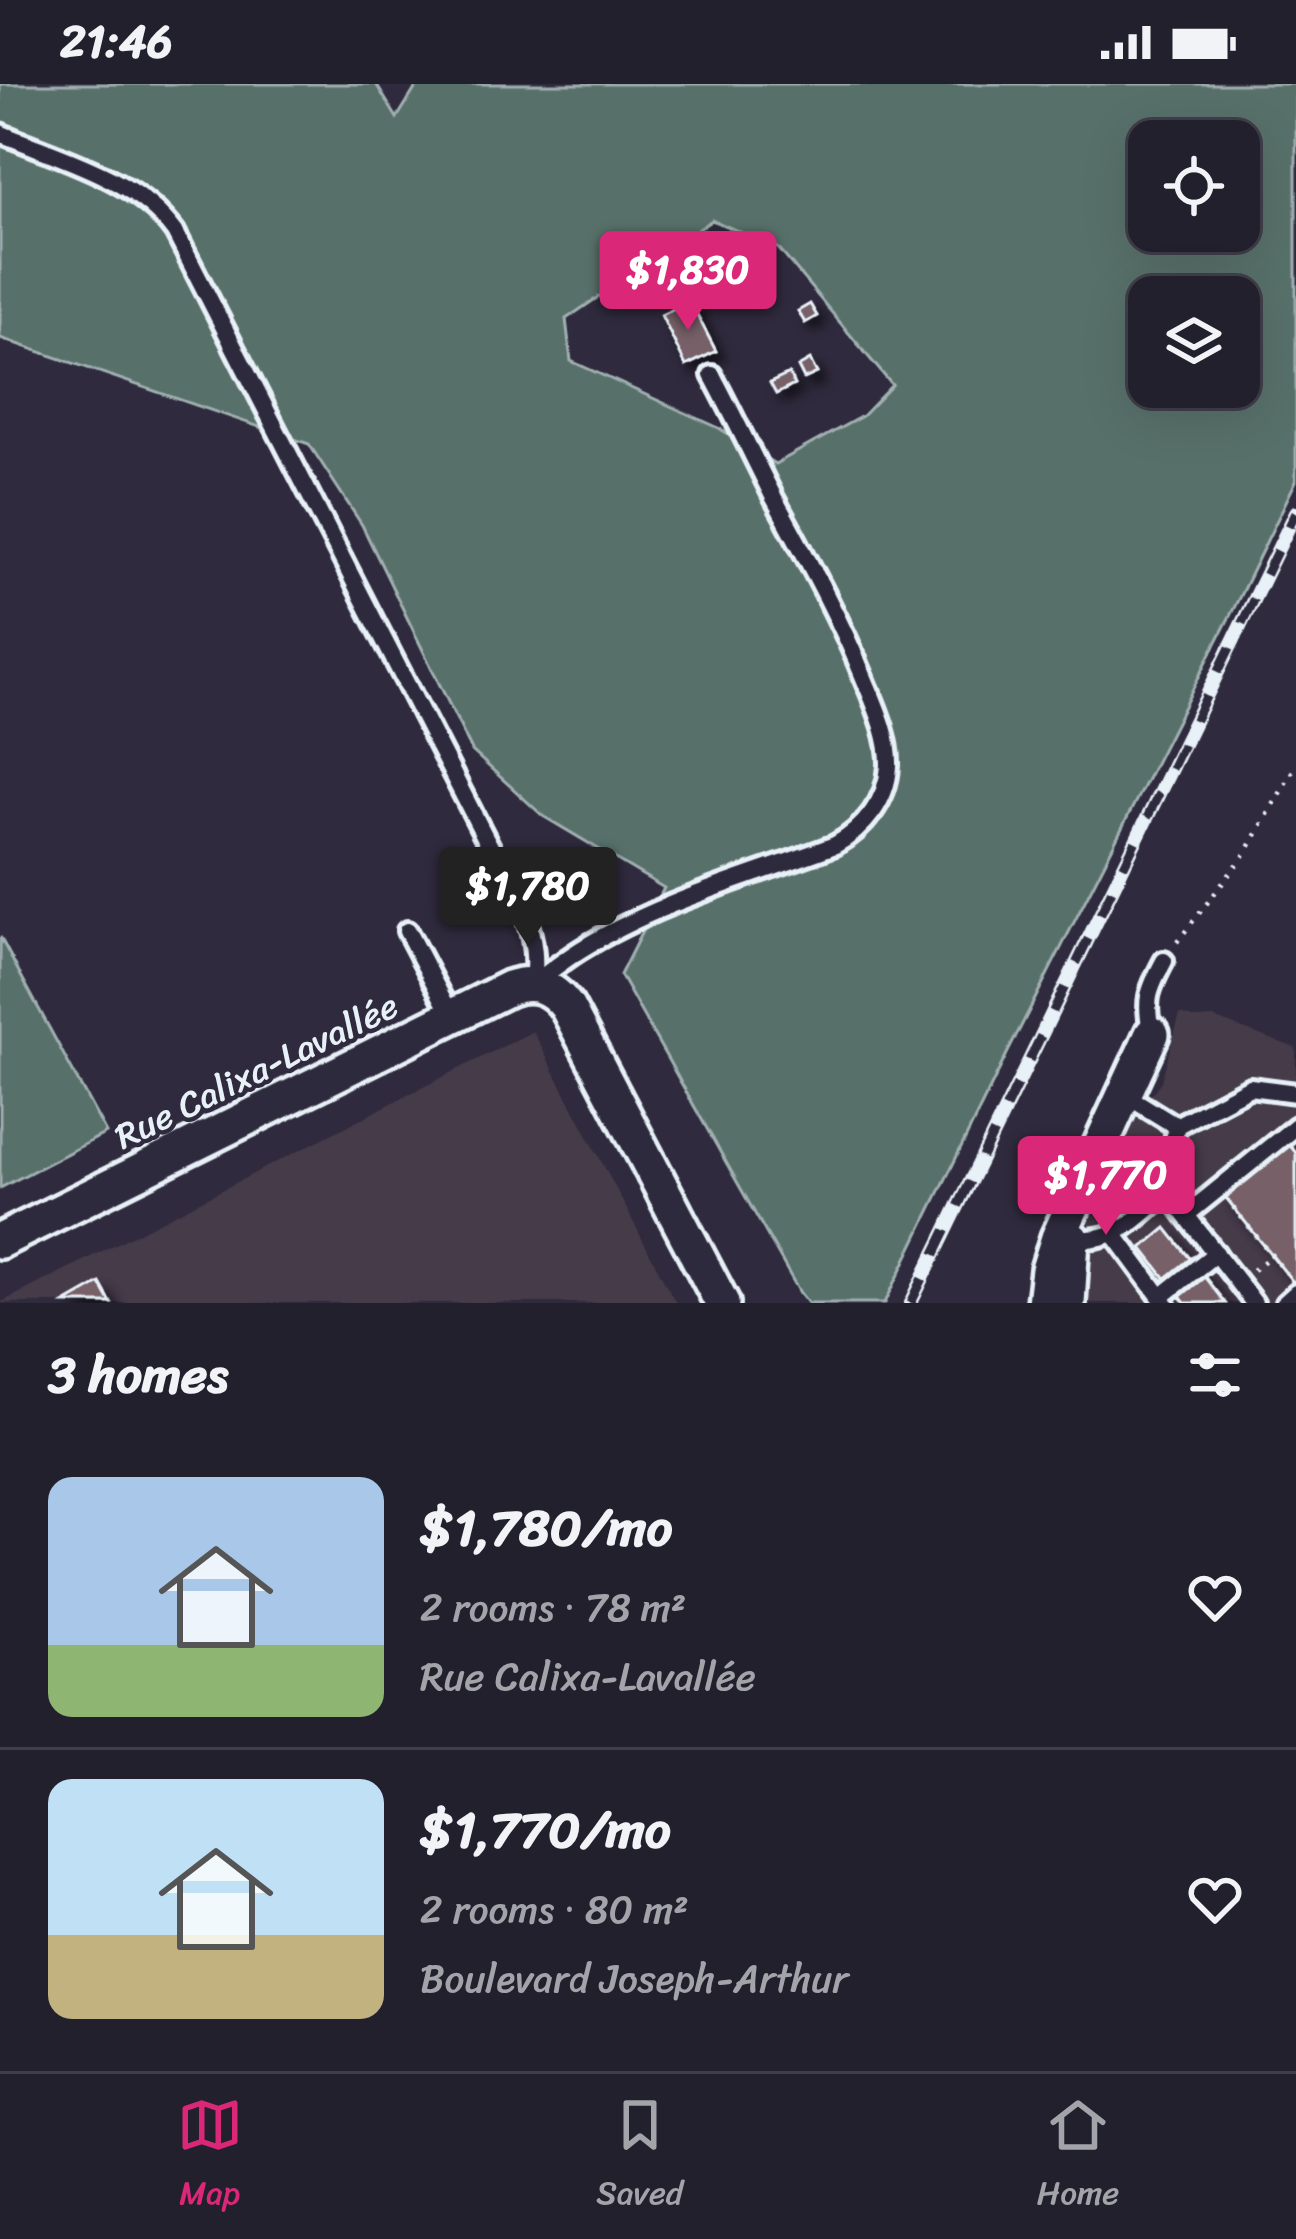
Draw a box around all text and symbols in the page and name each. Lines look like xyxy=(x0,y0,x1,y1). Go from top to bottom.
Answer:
text: 21:46 xyxy=(60,2,173,82)
map controls xyxy=(1128,120,1260,408)
button: locate xyxy=(1128,120,1260,252)
pin: $1,830 xyxy=(590,231,786,333)
text: $1,830 xyxy=(626,235,750,304)
button: layers xyxy=(1128,276,1260,408)
pin: $1,780 xyxy=(430,847,626,949)
text: $1,780 xyxy=(466,851,590,920)
street label: Rue Calixa-Lavallée xyxy=(103,974,410,1168)
pin: $1,770 xyxy=(1008,1136,1204,1238)
text: $1,770 xyxy=(1045,1140,1167,1209)
text: 3 homes xyxy=(48,1330,228,1420)
icon: filters xyxy=(1182,1342,1248,1408)
text: $1,780/mo xyxy=(420,1483,672,1573)
icon: home xyxy=(144,1525,288,1669)
icon: heart xyxy=(1182,1564,1248,1630)
text: 2 rooms · 78 m² xyxy=(420,1573,686,1642)
text: Rue Calixa-Lavallée xyxy=(420,1642,756,1711)
text: $1,770/mo xyxy=(420,1785,671,1875)
icon: home xyxy=(144,1827,288,1971)
icon: heart xyxy=(1182,1866,1248,1932)
text: 2 rooms · 80 m² xyxy=(420,1875,689,1944)
text: Boulevard Joseph-Arthur xyxy=(420,1944,848,2013)
tab: Map xyxy=(177,2092,243,2222)
tab: Saved xyxy=(596,2092,683,2222)
tab: Home xyxy=(1037,2092,1119,2222)

